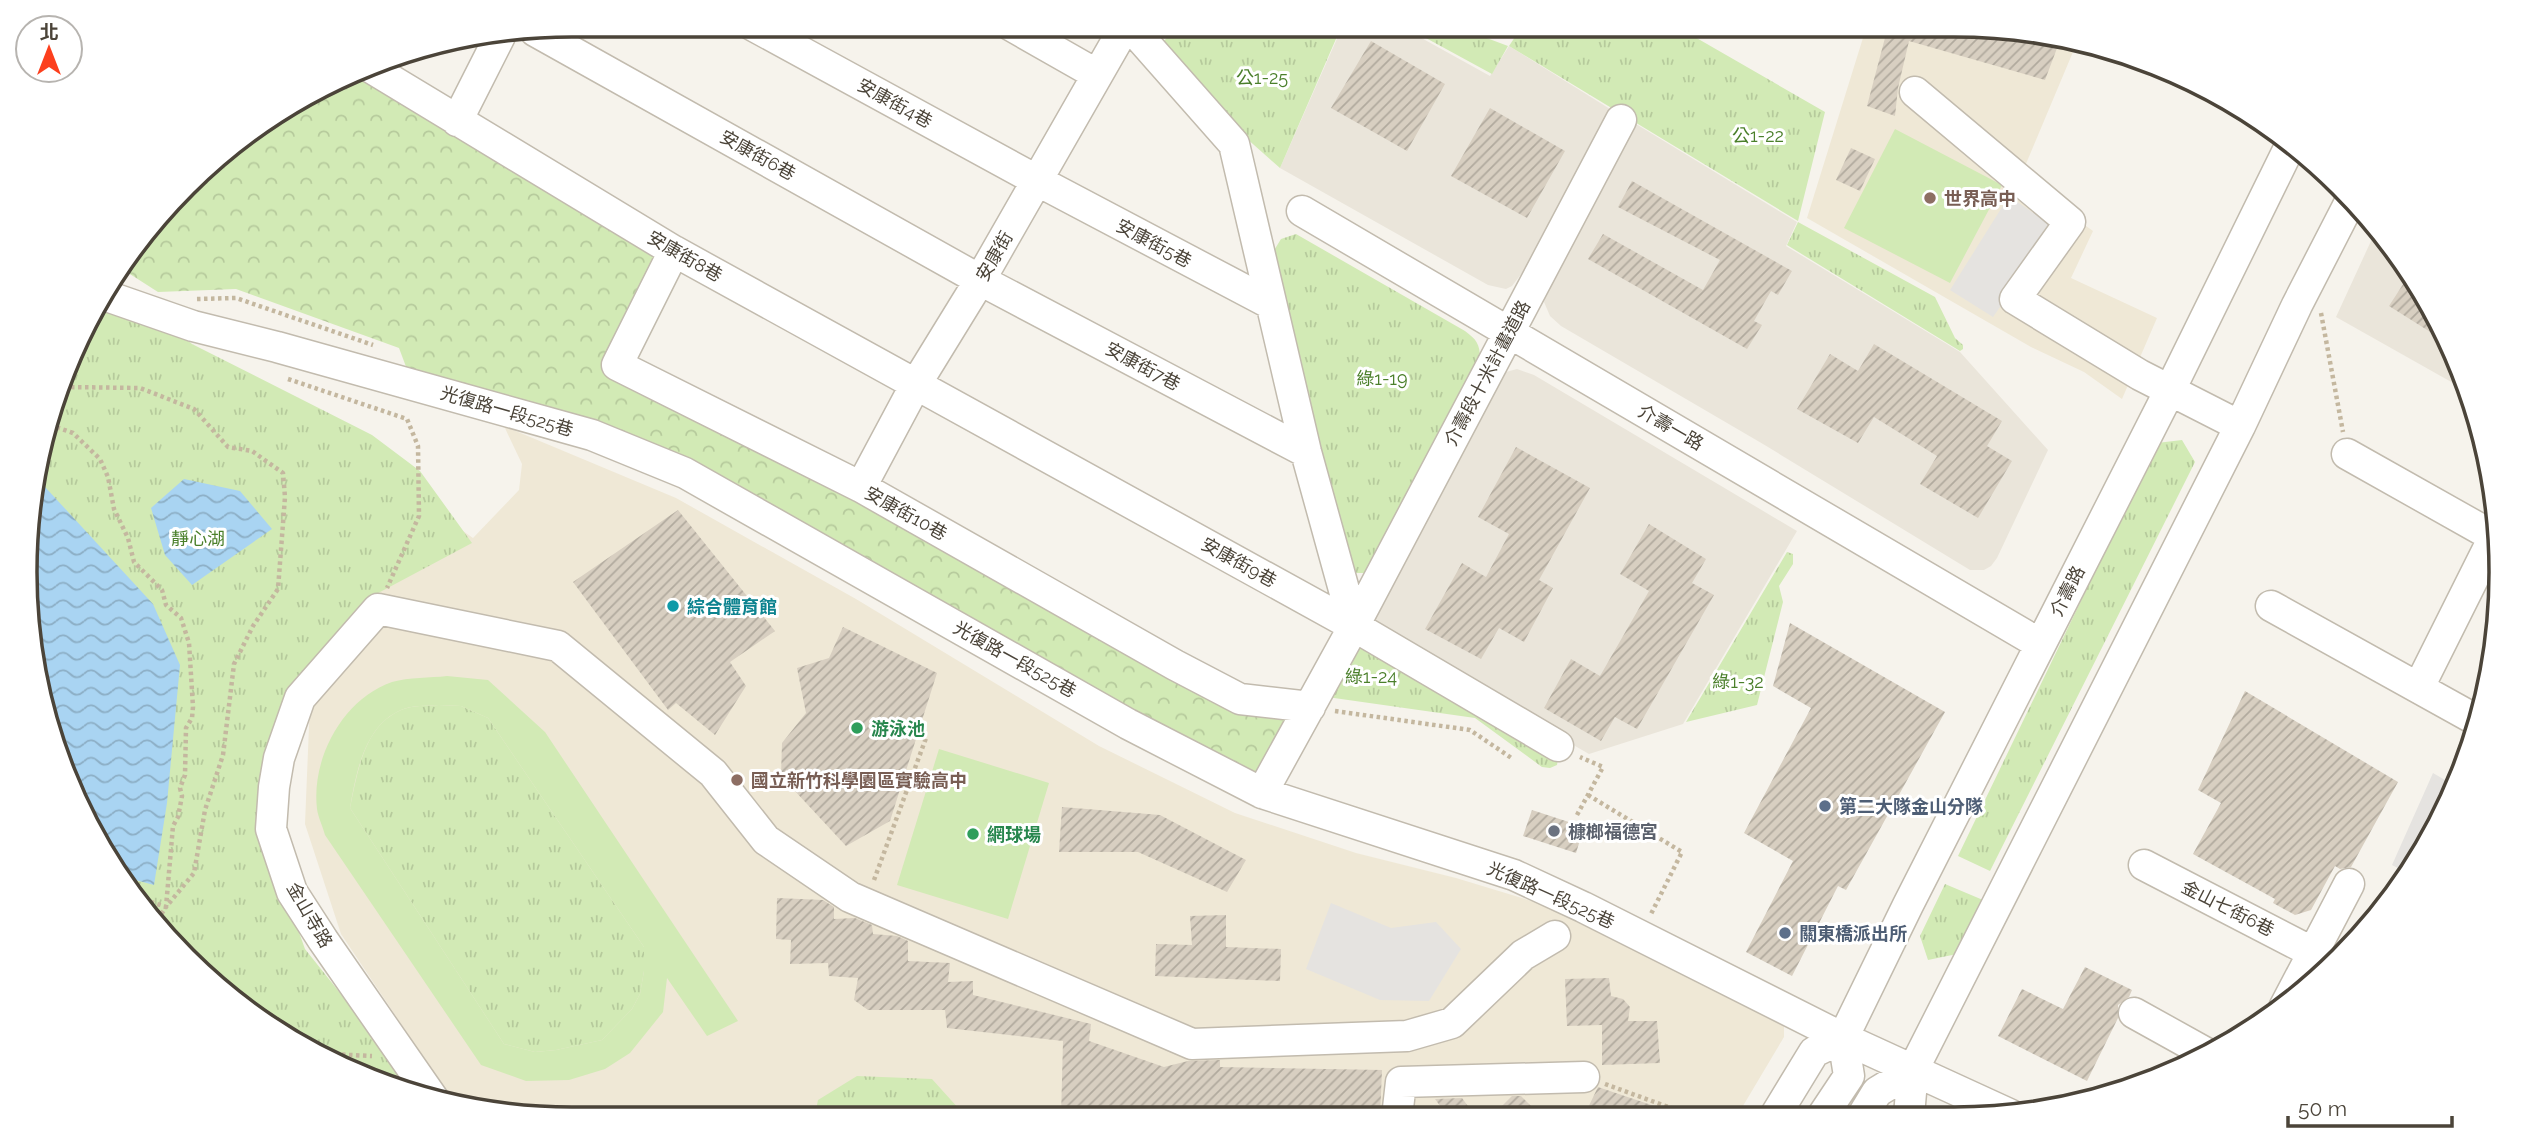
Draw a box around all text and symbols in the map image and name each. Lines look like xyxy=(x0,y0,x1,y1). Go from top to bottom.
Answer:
north arrow xyxy=(14,14,84,84)
text: 北 xyxy=(39,21,59,43)
park label: 公1-25 xyxy=(1236,67,1288,88)
street label: 安康街4巷 xyxy=(854,74,936,132)
park label: 公1-22 xyxy=(1732,125,1784,146)
street label: 安康街6巷 xyxy=(717,126,799,184)
place label: 世界高中 xyxy=(1944,188,2016,209)
marker: 世界高中 xyxy=(1922,190,1938,206)
street label: 安康街5巷 xyxy=(1113,215,1195,271)
street label: 安康街8巷 xyxy=(644,226,726,286)
street label: 安康街 xyxy=(971,227,1017,285)
street label: 介壽段十米計畫道路 xyxy=(1440,297,1534,449)
street label: 安康街7巷 xyxy=(1102,338,1184,394)
park label: 綠1-19 xyxy=(1356,368,1408,389)
street label: 光復路一段525巷 xyxy=(438,382,576,440)
street label: 介壽一路 xyxy=(1635,400,1707,454)
street label: 安康街10巷 xyxy=(861,482,951,544)
park label: 靜心湖 xyxy=(171,528,225,549)
street label: 安康街9巷 xyxy=(1198,533,1280,591)
street label: 介壽路 xyxy=(2045,562,2089,620)
place label: 綜合體育館 xyxy=(687,596,777,617)
marker: 綜合體育館 xyxy=(665,598,681,614)
street label: 光復路一段525巷 xyxy=(950,617,1080,701)
park label: 綠1-24 xyxy=(1345,666,1397,687)
park label: 綠1-32 xyxy=(1712,671,1764,692)
place label: 游泳池 xyxy=(871,718,925,739)
marker: 游泳池 xyxy=(849,720,865,736)
place label: 國立新竹科學園區實驗高中 xyxy=(751,770,967,791)
marker: 國立新竹科學園區實驗高中 xyxy=(729,772,745,788)
place label: 第二大隊金山分隊 xyxy=(1839,796,1983,817)
marker: 第二大隊金山分隊 xyxy=(1817,798,1833,814)
place label: 槺榔福德宮 xyxy=(1568,821,1658,842)
marker: 槺榔福德宮 xyxy=(1546,823,1562,839)
place label: 網球場 xyxy=(987,824,1041,845)
marker: 網球場 xyxy=(965,826,981,842)
street label: 光復路一段525巷 xyxy=(1484,858,1618,932)
street label: 金山七街6巷 xyxy=(2178,876,2278,940)
street label: 金山寺路 xyxy=(283,879,337,951)
place label: 關東橋派出所 xyxy=(1799,923,1907,944)
marker: 關東橋派出所 xyxy=(1777,925,1793,941)
scale bar xyxy=(2288,1084,2452,1128)
text: 50 m xyxy=(2298,1096,2347,1121)

